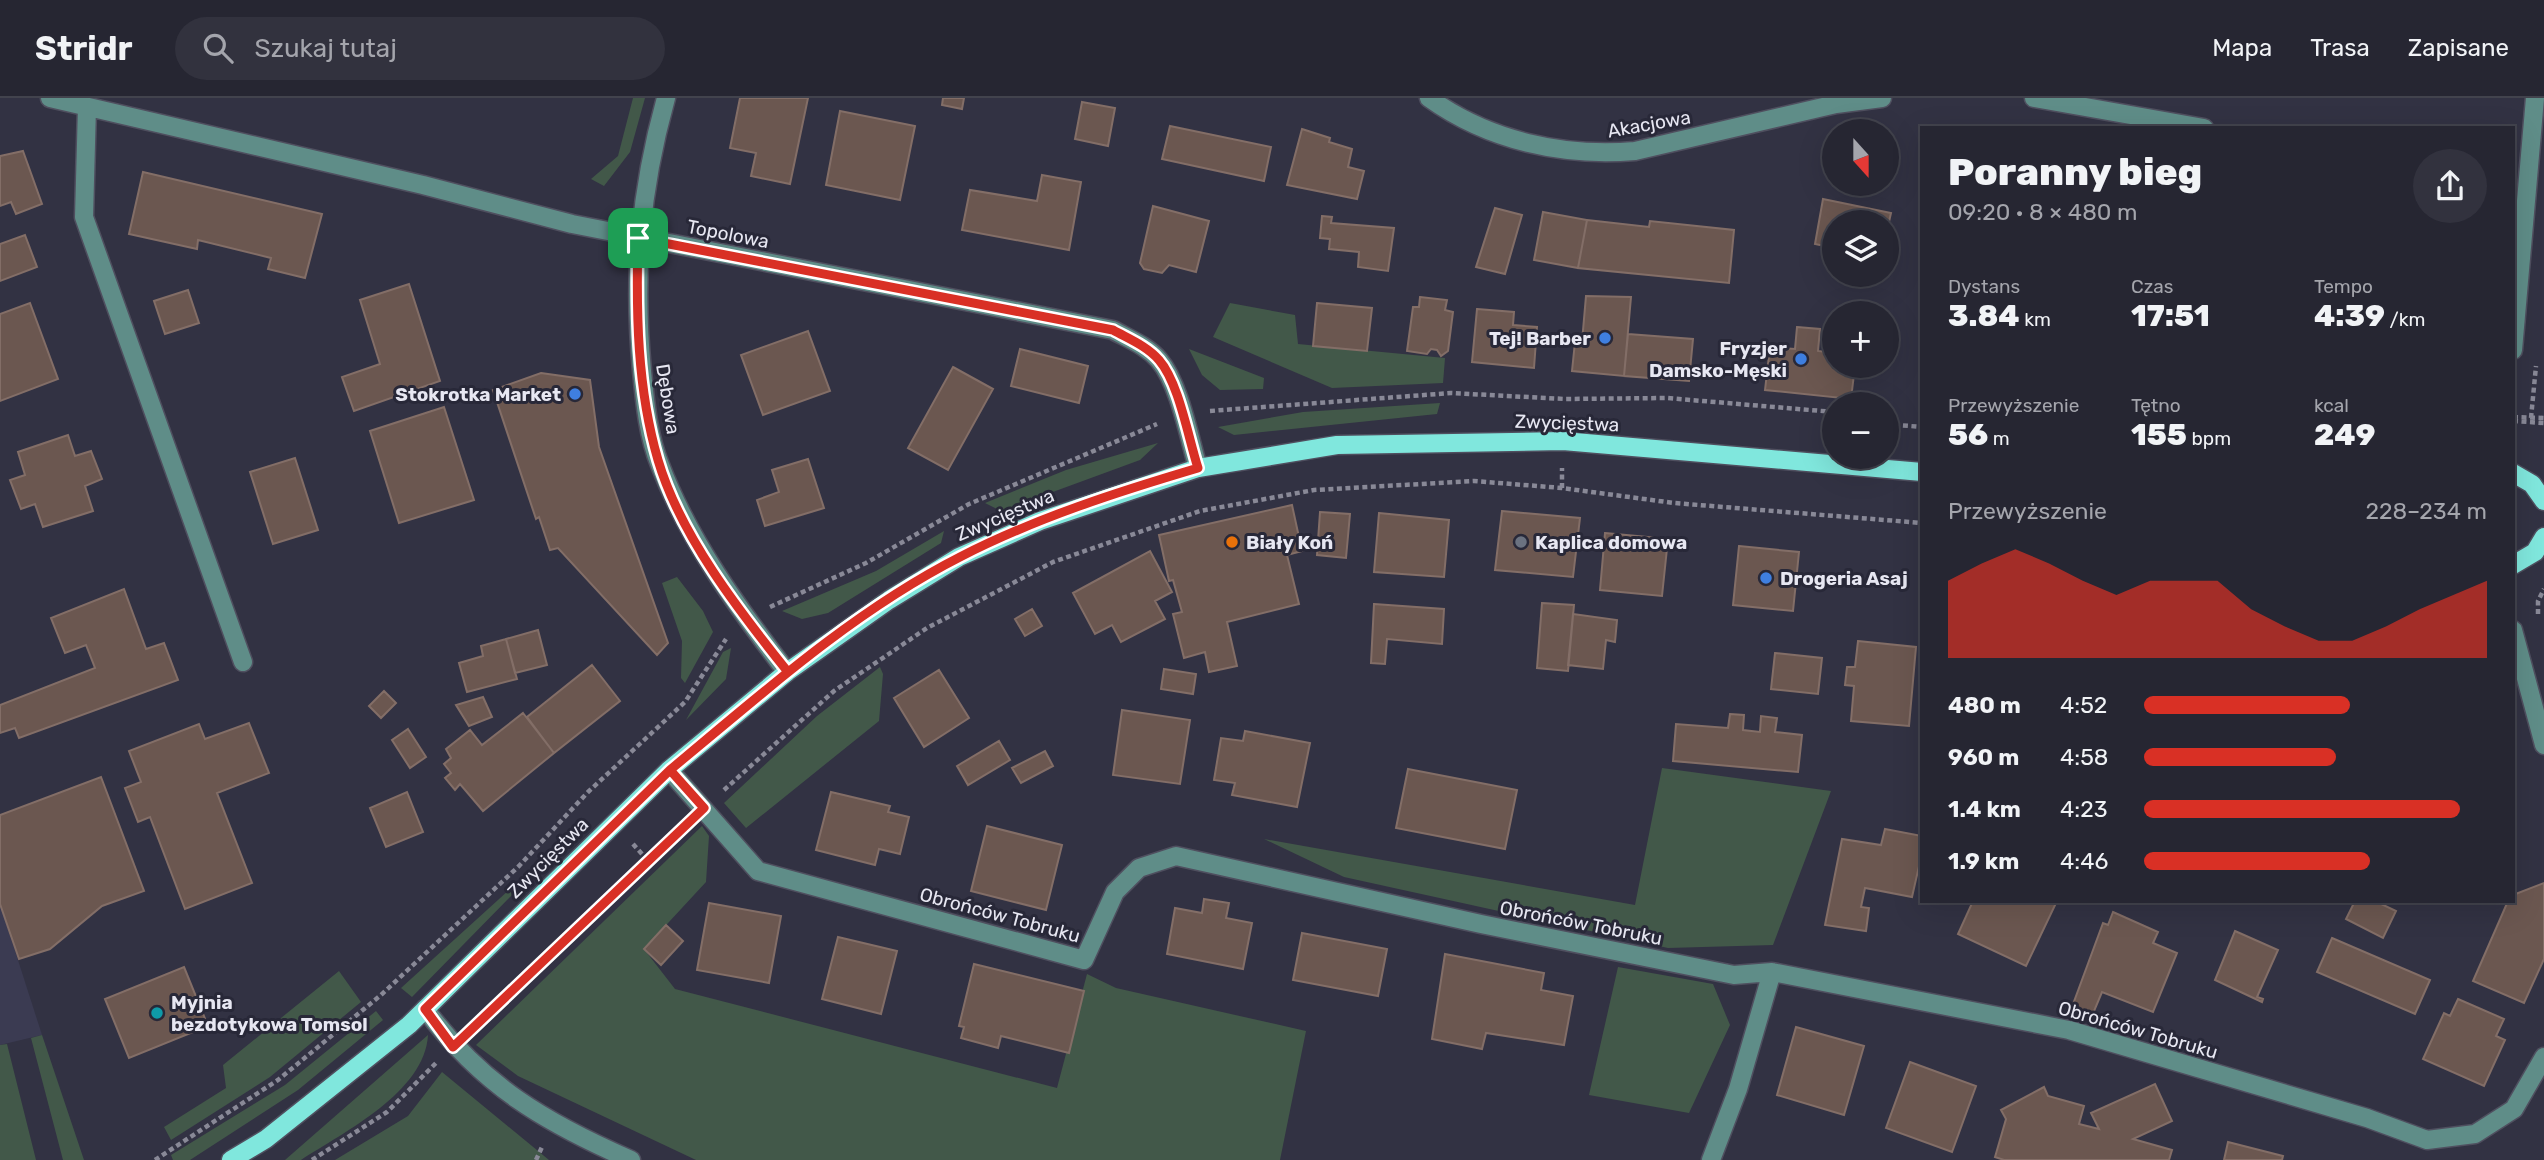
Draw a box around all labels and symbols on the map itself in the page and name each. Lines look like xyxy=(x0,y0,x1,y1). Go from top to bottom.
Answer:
street label: Akacjowa xyxy=(1606,105,1692,143)
north arrow xyxy=(1822,119,1899,196)
pin xyxy=(608,208,668,268)
street label: Topolowa xyxy=(685,215,771,253)
place label: Tej! Barber xyxy=(1489,327,1591,350)
marker: Tej! Barber xyxy=(1597,330,1613,346)
place label: Fryzjer Damsko-Męski xyxy=(1649,337,1787,382)
marker: Fryzjer Damsko-Męski xyxy=(1793,351,1809,367)
street label: Dębowa xyxy=(651,362,685,436)
place label: Stokrotka Market xyxy=(395,383,561,406)
marker: Stokrotka Market xyxy=(567,386,583,402)
street label: Zwycięstwa xyxy=(1514,410,1620,436)
street label: Zwycięstwa xyxy=(952,484,1058,546)
place label: Biały Koń xyxy=(1246,531,1333,554)
place label: Kaplica domowa xyxy=(1535,531,1687,554)
marker: Biały Koń xyxy=(1224,534,1240,550)
marker: Kaplica domowa xyxy=(1513,534,1529,550)
place label: Drogeria Asaj xyxy=(1780,567,1908,590)
marker: Drogeria Asaj xyxy=(1758,570,1774,586)
street label: Zwycięstwa xyxy=(503,813,593,903)
street label: Obrońców Tobruku xyxy=(917,883,1083,947)
street label: Obrońców Tobruku xyxy=(1498,896,1664,950)
place label: Myjnia bezdotykowa Tomsol xyxy=(171,991,368,1036)
street label: Obrońców Tobruku xyxy=(2056,996,2220,1064)
marker: Myjnia bezdotykowa Tomsol xyxy=(149,1005,165,1021)

